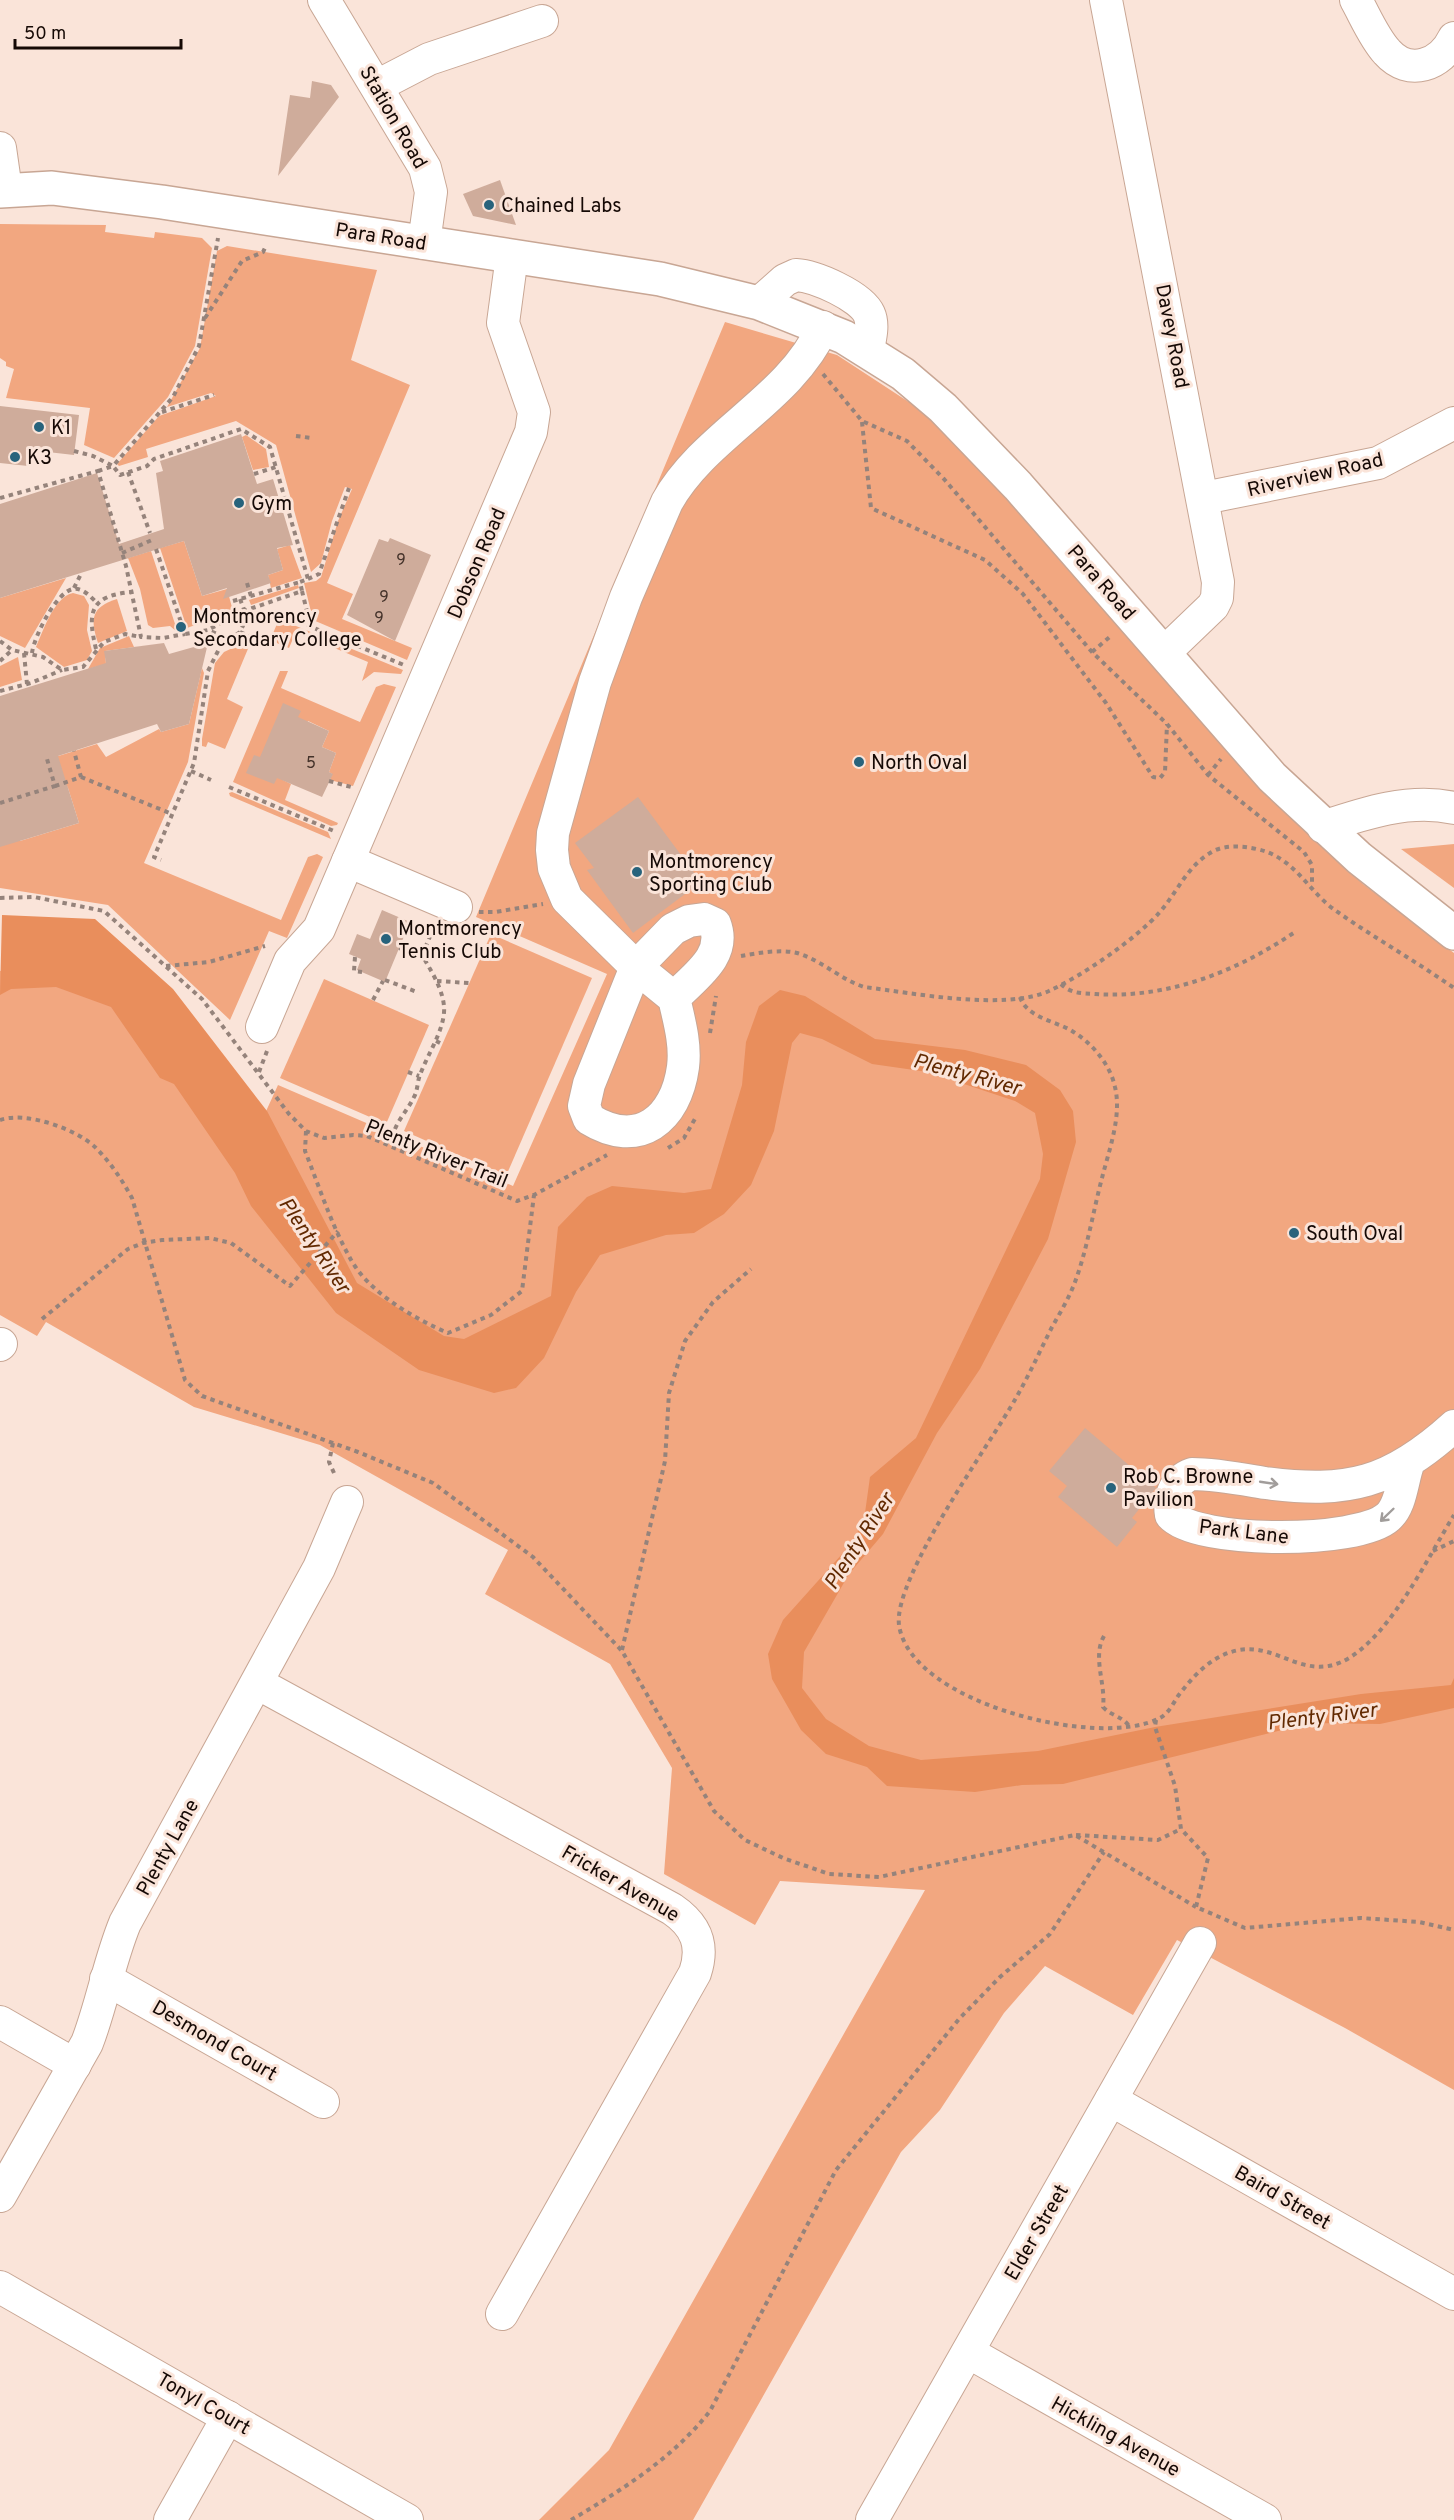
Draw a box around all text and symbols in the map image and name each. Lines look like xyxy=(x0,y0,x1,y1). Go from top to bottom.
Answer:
scale bar xyxy=(15,12,182,50)
text: 50 m xyxy=(24,23,66,46)
street label: Station Road xyxy=(352,62,432,174)
place label: Chained Labs xyxy=(501,194,622,220)
marker: Chained Labs xyxy=(482,198,496,212)
street label: Para Road xyxy=(333,218,428,258)
street label: Davey Road xyxy=(1148,282,1194,391)
place label: K1 xyxy=(51,416,71,442)
marker: K1 xyxy=(32,420,46,434)
place label: K3 xyxy=(27,446,52,472)
street label: Riverview Road xyxy=(1245,448,1386,504)
marker: K3 xyxy=(8,450,22,464)
place label: Gym xyxy=(251,492,292,518)
marker: Gym xyxy=(232,496,246,510)
street label: Dobson Road xyxy=(443,504,513,623)
street label: Para Road xyxy=(1061,540,1140,627)
house number: 9 xyxy=(396,551,406,571)
house number: 9 xyxy=(379,588,389,608)
place label: Montmorency Secondary College xyxy=(193,605,362,654)
house number: 9 xyxy=(374,609,384,629)
marker: Montmorency Secondary College xyxy=(174,620,188,634)
place label: North Oval xyxy=(871,751,967,777)
house number: 5 xyxy=(306,754,316,774)
marker: North Oval xyxy=(852,755,866,769)
place label: Montmorency Sporting Club xyxy=(649,850,773,899)
marker: Montmorency Sporting Club xyxy=(630,865,644,879)
place label: Montmorency Tennis Club xyxy=(398,917,522,966)
marker: Montmorency Tennis Club xyxy=(379,932,393,946)
water label: Plenty River xyxy=(910,1048,1025,1103)
street label: Plenty River Trail xyxy=(361,1114,511,1195)
water label: Plenty River xyxy=(272,1193,357,1301)
place label: South Oval xyxy=(1306,1222,1403,1248)
marker: South Oval xyxy=(1287,1226,1301,1240)
place label: Rob C. Browne Pavilion xyxy=(1123,1465,1253,1514)
one-way arrow xyxy=(1258,1478,1278,1489)
marker: Rob C. Browne Pavilion xyxy=(1104,1481,1118,1495)
water label: Plenty River xyxy=(819,1487,903,1595)
one-way arrow xyxy=(1380,1508,1395,1522)
street label: Park Lane xyxy=(1197,1515,1290,1551)
water label: Plenty River xyxy=(1266,1697,1381,1738)
street label: Plenty Lane xyxy=(132,1795,206,1901)
street label: Fricker Avenue xyxy=(556,1840,684,1929)
street label: Desmond Court xyxy=(147,1995,281,2088)
street label: Baird Street xyxy=(1229,2161,1335,2237)
street label: Elder Street xyxy=(1000,2180,1076,2286)
street label: Tonyl Court xyxy=(152,2367,254,2442)
street label: Hickling Avenue xyxy=(1046,2392,1184,2484)

